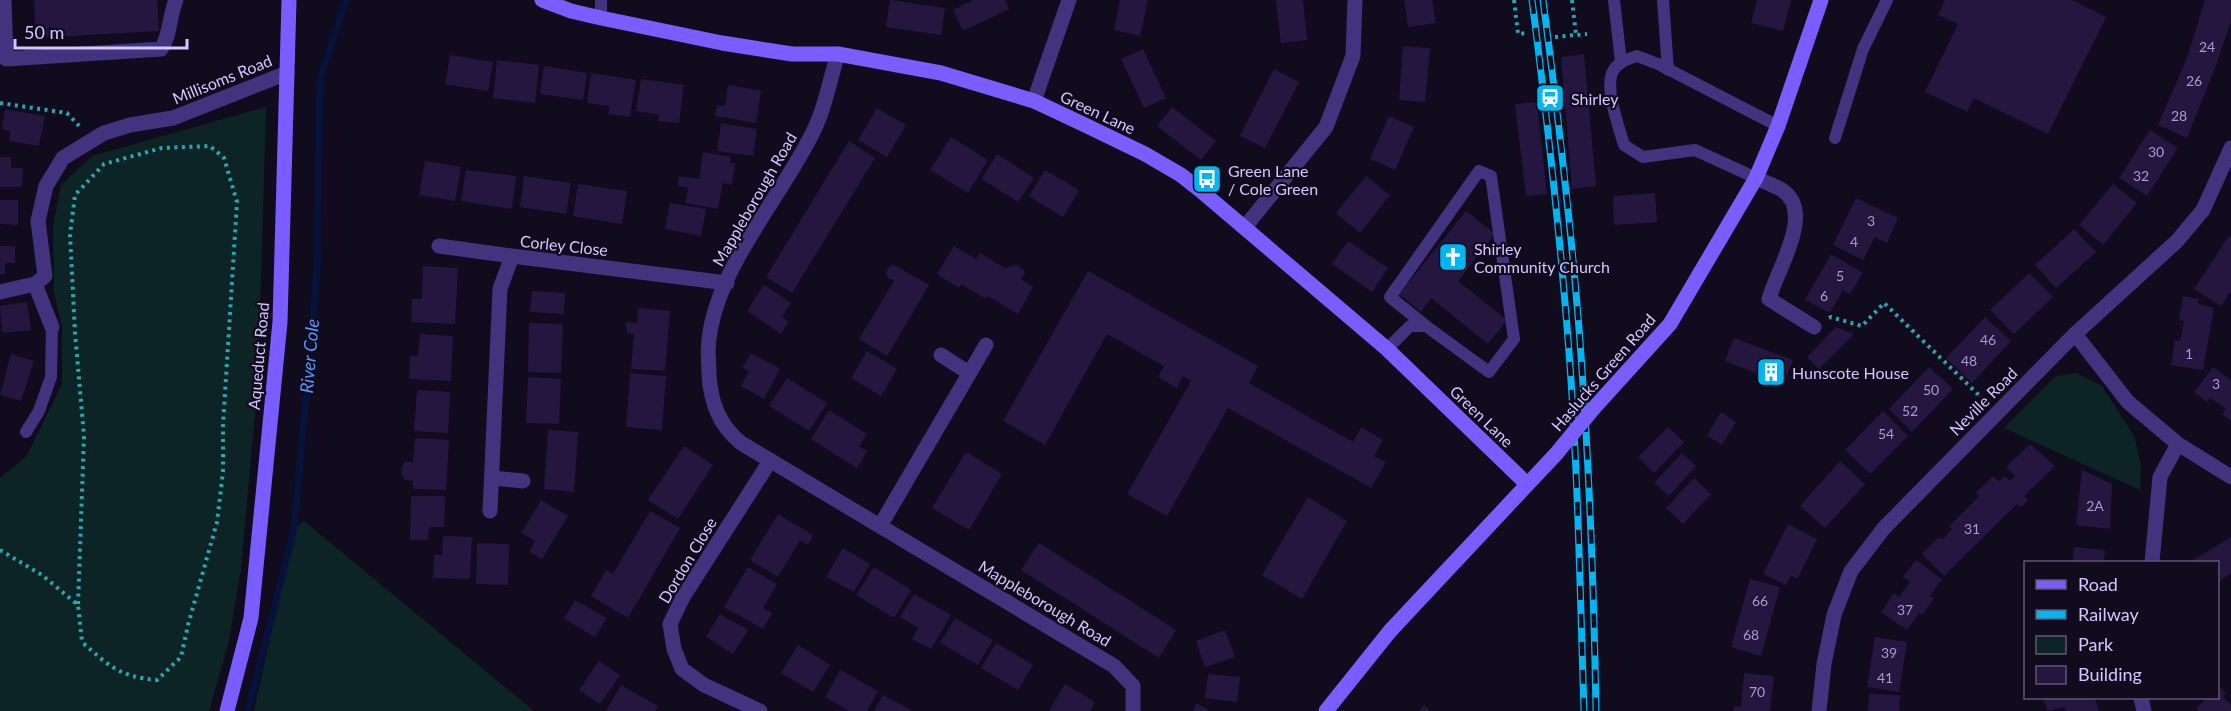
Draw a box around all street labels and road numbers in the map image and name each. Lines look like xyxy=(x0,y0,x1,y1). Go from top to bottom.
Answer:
street label: Millisoms Road xyxy=(169,50,275,108)
street label: Green Lane xyxy=(1057,86,1139,138)
street label: Mappleborough Road xyxy=(708,129,800,269)
street label: Corley Close xyxy=(519,231,609,259)
street label: Aqueduct Road xyxy=(244,301,272,411)
street label: Haslucks Green Road xyxy=(1547,310,1659,434)
street label: Neville Road xyxy=(1945,363,2021,439)
street label: Green Lane xyxy=(1446,381,1518,451)
street label: Dordon Close xyxy=(654,514,720,606)
street label: Mappleborough Road xyxy=(975,556,1115,650)

